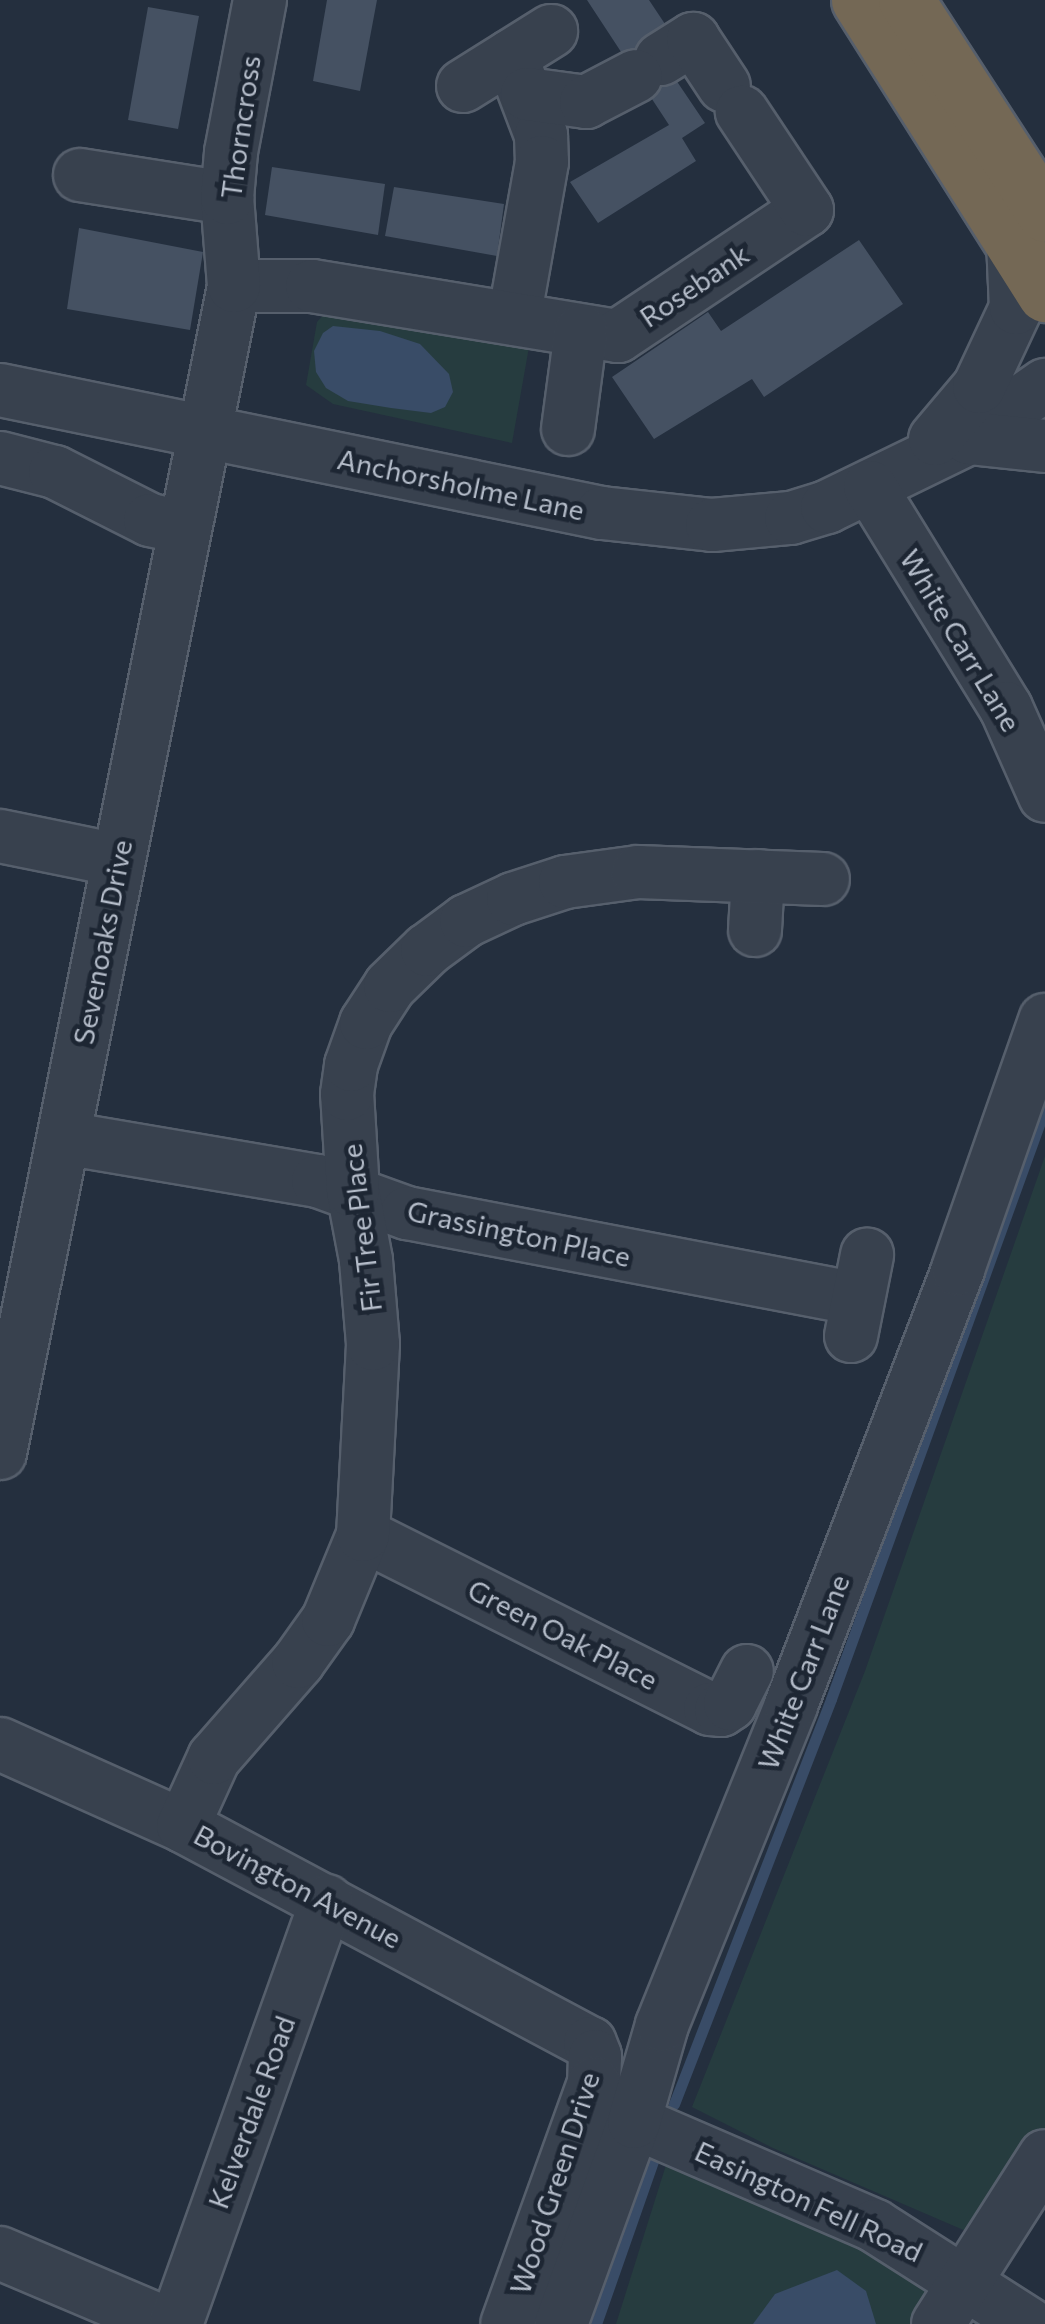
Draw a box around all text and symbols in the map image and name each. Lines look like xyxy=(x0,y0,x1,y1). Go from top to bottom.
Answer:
street label: Thorncross xyxy=(213,53,267,201)
street label: Rosebank xyxy=(633,236,755,334)
street label: Anchorsholme Lane xyxy=(335,441,587,527)
street label: White Carr Lane xyxy=(893,543,1029,737)
street label: Sevenoaks Drive xyxy=(66,837,138,1047)
street label: Fir Tree Place xyxy=(334,1142,388,1314)
street label: Grassington Place xyxy=(404,1193,634,1273)
street label: White Carr Lane xyxy=(750,1570,856,1774)
street label: Green Oak Place xyxy=(463,1572,663,1696)
street label: Bovington Avenue xyxy=(189,1817,407,1955)
street label: Kelverdale Road xyxy=(201,2011,301,2213)
street label: Wood Green Drive xyxy=(502,2068,606,2298)
street label: Easington Fell Road xyxy=(690,2134,928,2268)

